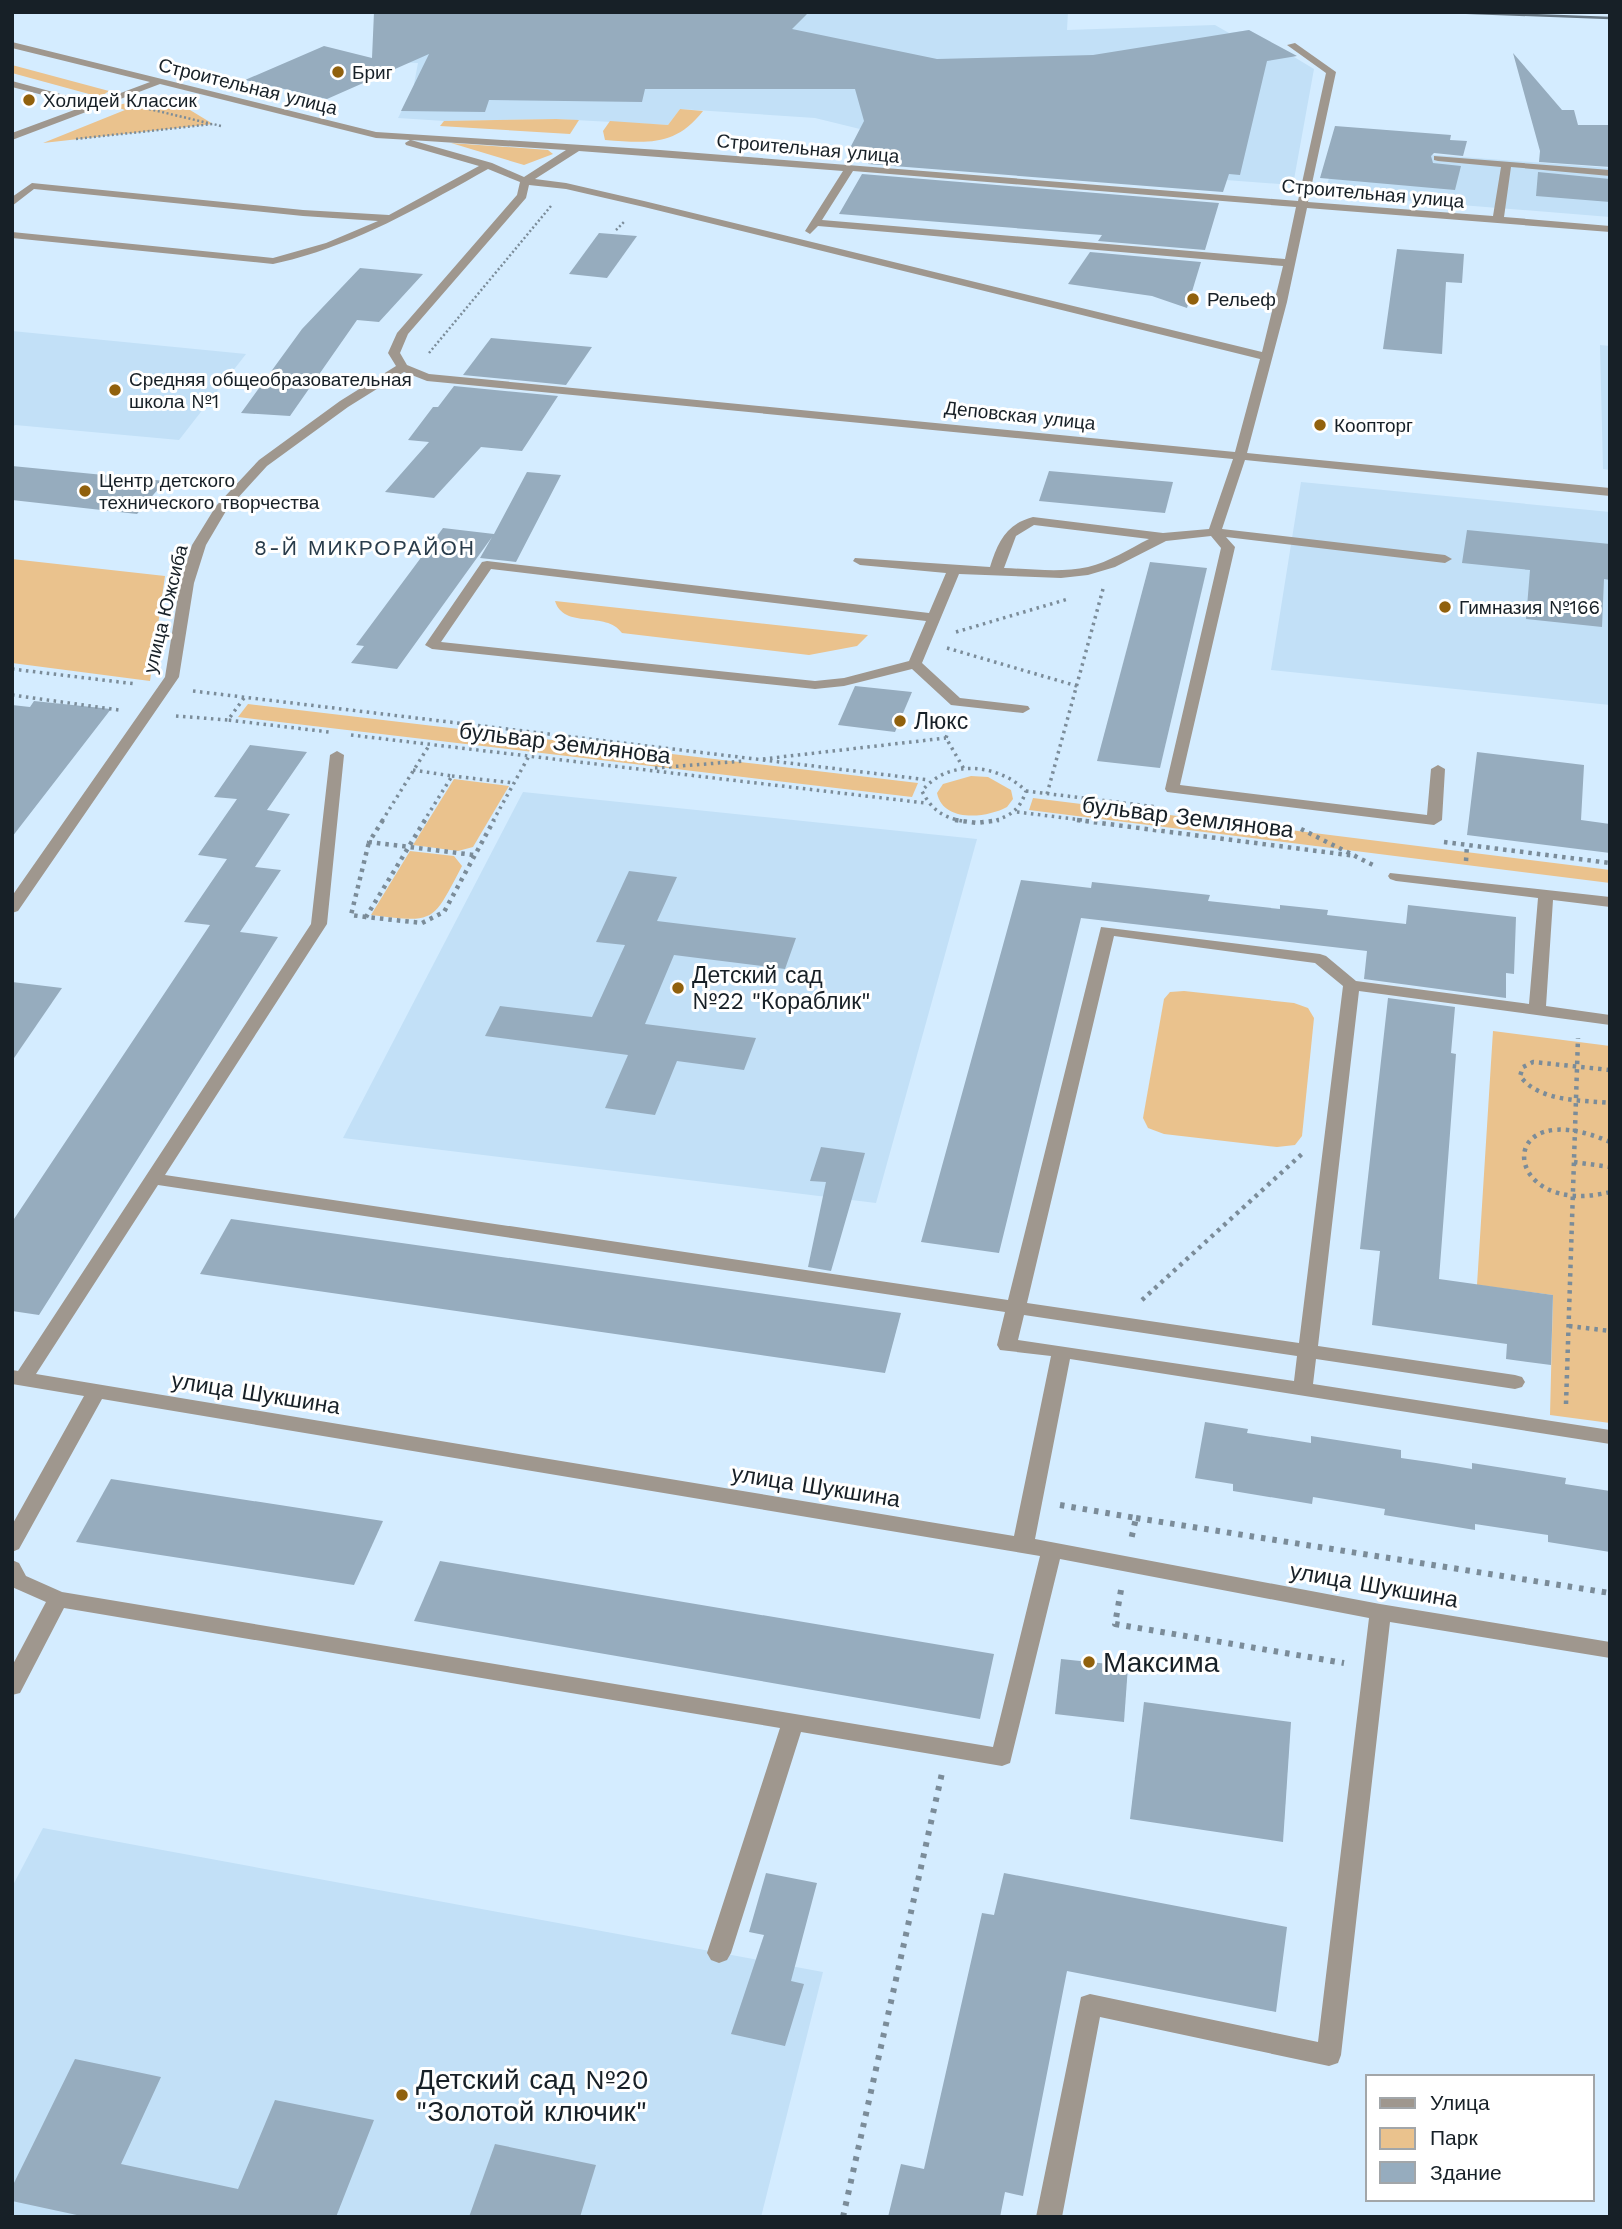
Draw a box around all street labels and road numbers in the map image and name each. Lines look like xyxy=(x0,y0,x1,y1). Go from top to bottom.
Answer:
street label: Строительная улица xyxy=(156,53,340,120)
street label: Строительная улица xyxy=(715,129,901,168)
street label: Строительная улица xyxy=(1280,174,1466,213)
street label: Деповская улица xyxy=(943,396,1097,435)
street label: улица Южсиба xyxy=(138,542,193,676)
street label: бульвар Землянова xyxy=(458,717,673,770)
street label: бульвар Землянова xyxy=(1081,791,1296,844)
street label: улица Шукшина xyxy=(170,1367,342,1420)
street label: улица Шукшина xyxy=(730,1460,902,1513)
street label: улица Шукшина xyxy=(1288,1557,1460,1614)

